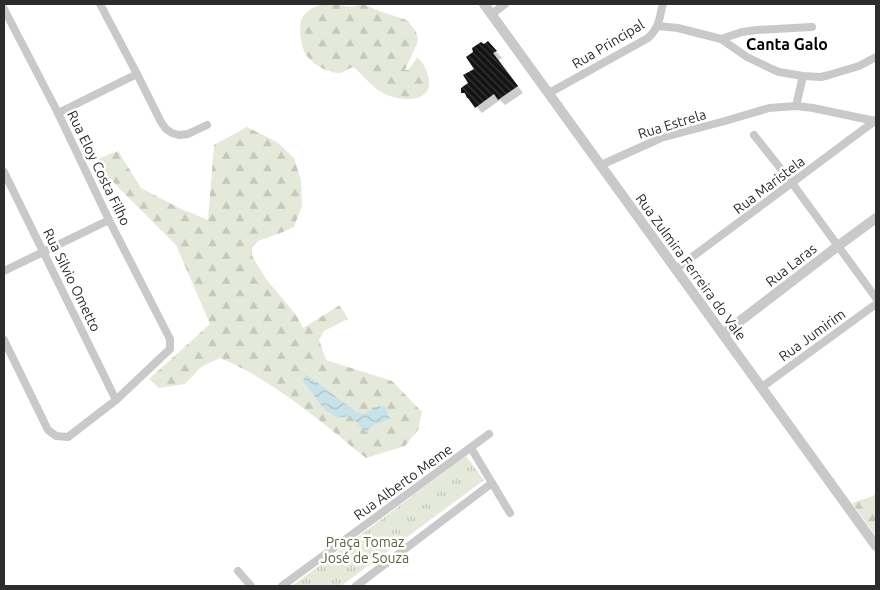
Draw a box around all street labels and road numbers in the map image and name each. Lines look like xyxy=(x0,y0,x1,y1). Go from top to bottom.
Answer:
street label: Rua Principal xyxy=(569,16,647,72)
street label: Rua Estrela xyxy=(636,106,708,142)
street label: Rua Eloy Costa Filho xyxy=(64,108,134,228)
street label: Rua Maristela xyxy=(730,153,808,217)
street label: Rua Zulmira Ferreira do Vale xyxy=(632,191,750,343)
street label: Rua Silvio Ometto xyxy=(40,226,104,334)
street label: Rua Laras xyxy=(762,240,820,290)
street label: Rua Jumirim xyxy=(776,306,848,364)
street label: Rua Alberto Meme xyxy=(351,441,455,523)

